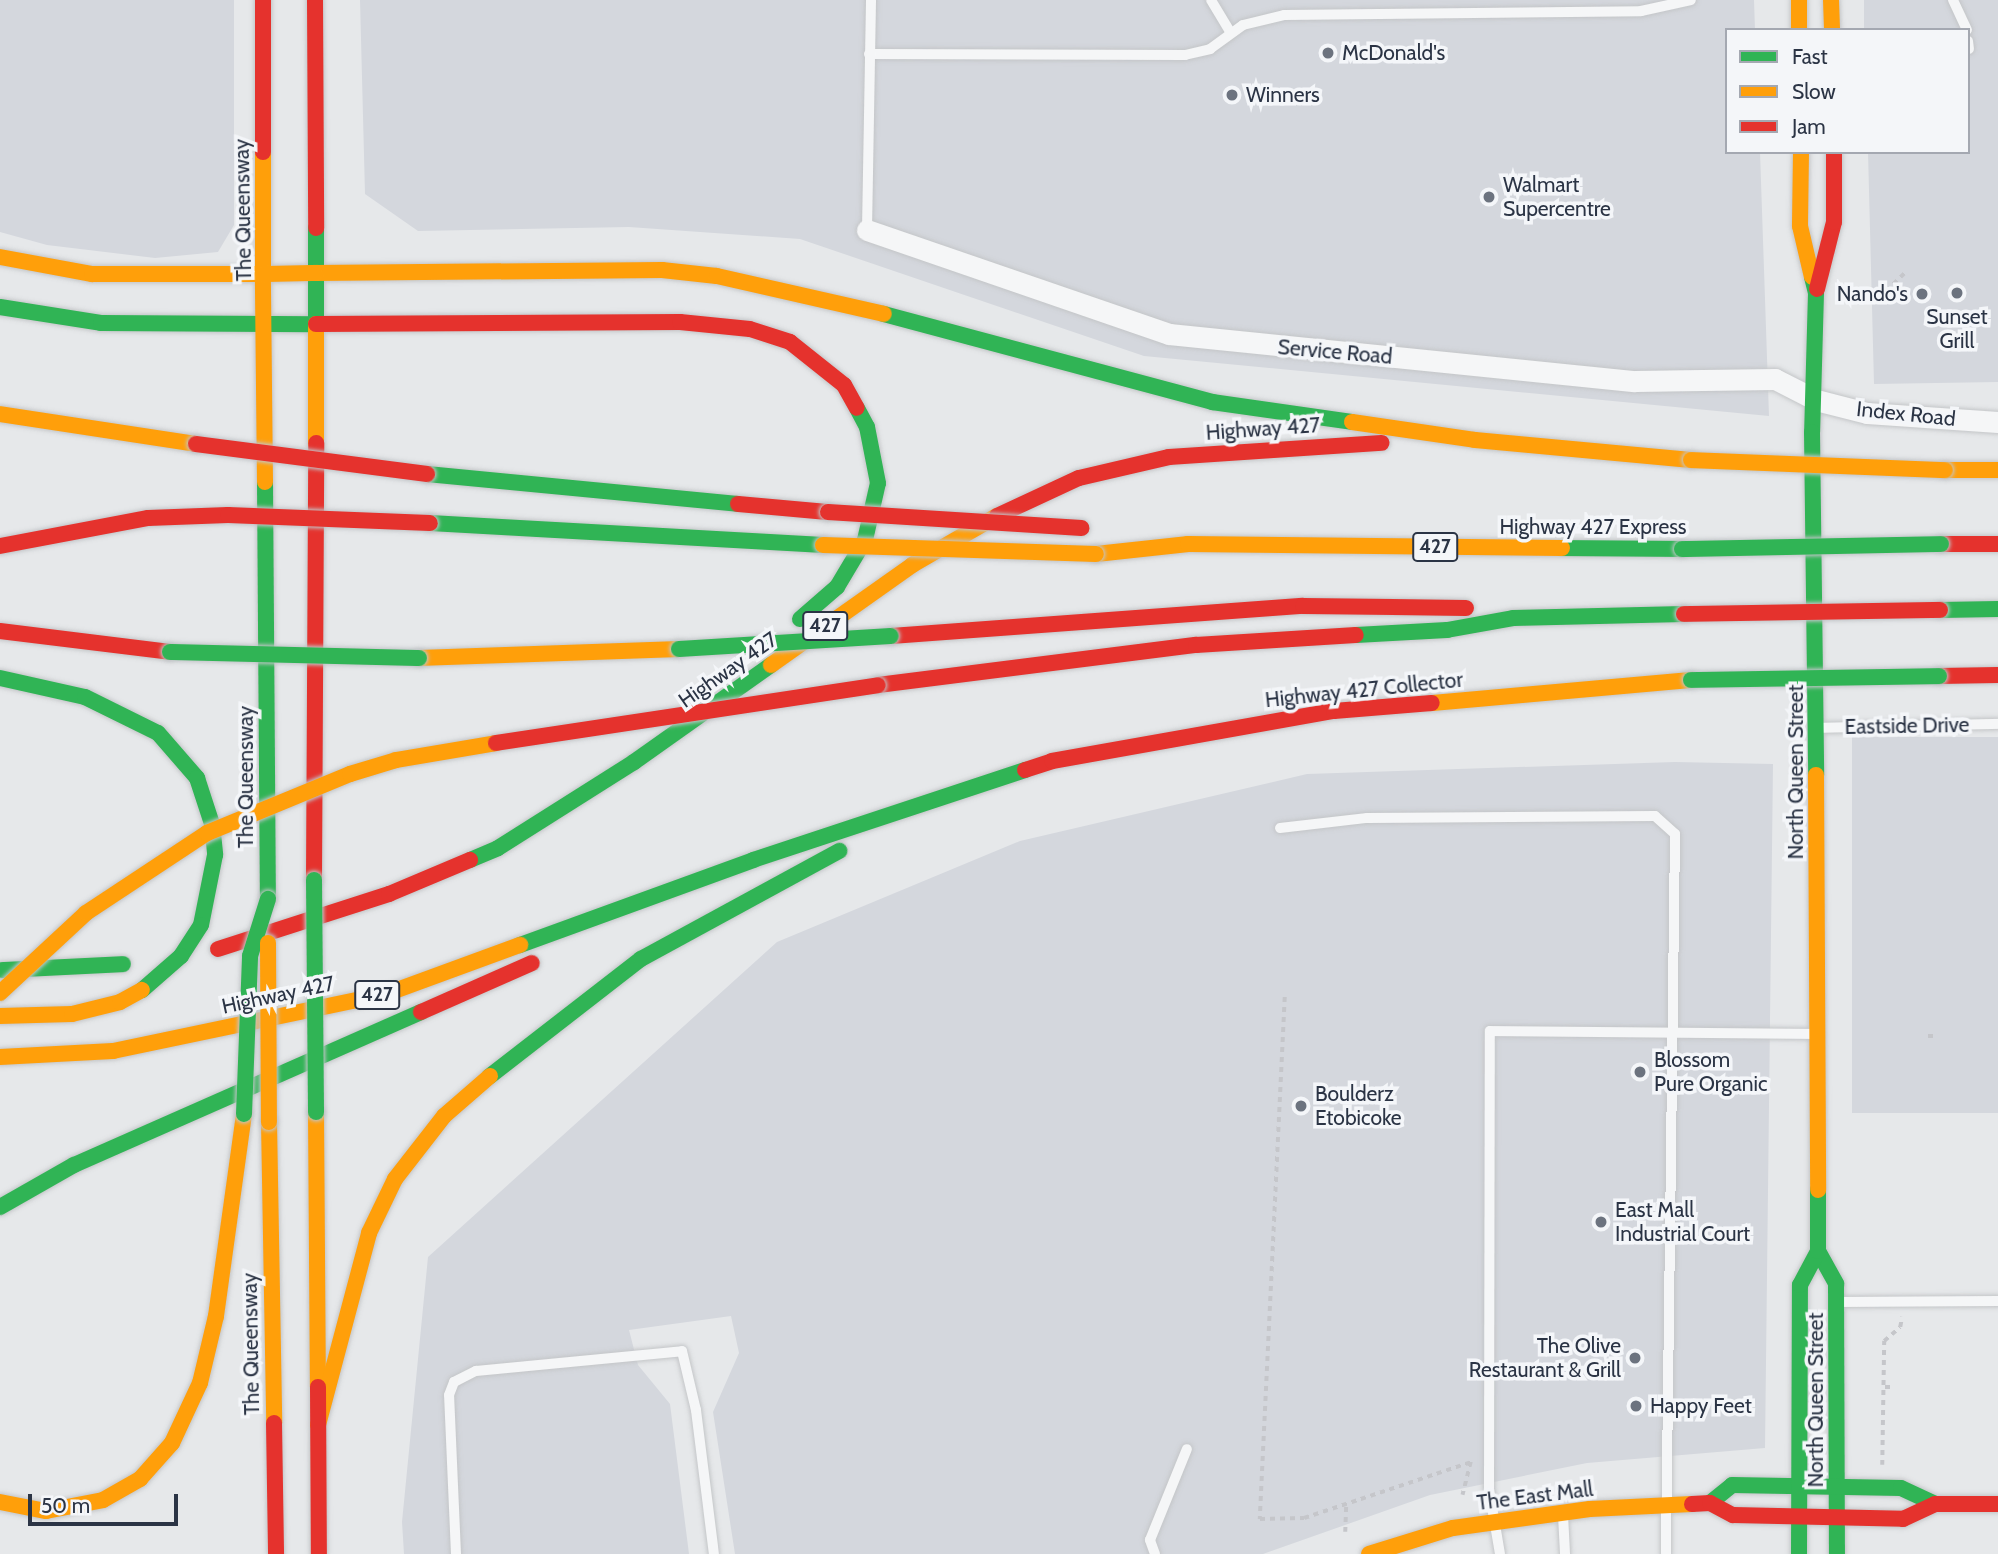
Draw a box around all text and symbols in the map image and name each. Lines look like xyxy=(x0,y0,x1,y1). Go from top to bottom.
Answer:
legend xyxy=(1725,28,1970,154)
place label: McDonald's xyxy=(1342,40,1445,66)
text: Fast xyxy=(1792,44,1828,69)
marker: McDonald's xyxy=(1320,45,1336,61)
text: Slow xyxy=(1792,79,1836,104)
place label: Winners xyxy=(1246,82,1320,108)
marker: Winners xyxy=(1224,87,1240,103)
text: Jam xyxy=(1792,114,1826,139)
street label: The Queensway xyxy=(229,139,257,281)
place label: Walmart Supercentre xyxy=(1503,172,1611,222)
marker: Walmart Supercentre xyxy=(1481,189,1497,205)
place label: Nando's xyxy=(1837,281,1908,307)
marker: Sunset Grill xyxy=(1949,285,1965,301)
marker: Nando's xyxy=(1914,286,1930,302)
place label: Sunset Grill xyxy=(1926,304,1988,354)
street label: Service Road xyxy=(1277,334,1393,370)
street label: Index Road xyxy=(1855,396,1957,432)
street label: Highway 427 xyxy=(1205,412,1321,446)
street label: Highway 427 Express xyxy=(1499,514,1687,540)
road number: 427 xyxy=(1410,532,1460,562)
road number: 427 xyxy=(800,610,850,642)
street label: Highway 427 xyxy=(674,627,782,713)
street label: Highway 427 Collector xyxy=(1264,667,1464,713)
street label: North Queen Street xyxy=(1783,685,1809,859)
street label: The Queensway xyxy=(233,706,259,848)
street label: Eastside Drive xyxy=(1844,712,1970,740)
street label: Highway 427 xyxy=(219,971,337,1019)
road number: 427 xyxy=(352,979,402,1010)
place label: Blossom Pure Organic xyxy=(1654,1047,1768,1097)
marker: Blossom Pure Organic xyxy=(1632,1064,1648,1080)
place label: Boulderz Etobicoke xyxy=(1315,1081,1402,1131)
marker: Boulderz Etobicoke xyxy=(1293,1098,1309,1114)
place label: East Mall Industrial Court xyxy=(1615,1197,1750,1247)
marker: East Mall Industrial Court xyxy=(1593,1214,1609,1230)
street label: The Queensway xyxy=(237,1273,265,1415)
street label: North Queen Street xyxy=(1803,1313,1829,1487)
place label: The Olive Restaurant & Grill xyxy=(1469,1333,1621,1383)
marker: The Olive Restaurant & Grill xyxy=(1627,1350,1643,1366)
place label: Happy Feet xyxy=(1650,1393,1752,1419)
marker: Happy Feet xyxy=(1628,1398,1644,1414)
street label: The East Mall xyxy=(1475,1476,1595,1516)
scale bar xyxy=(32,1480,182,1524)
text: 50 m xyxy=(41,1493,90,1518)

